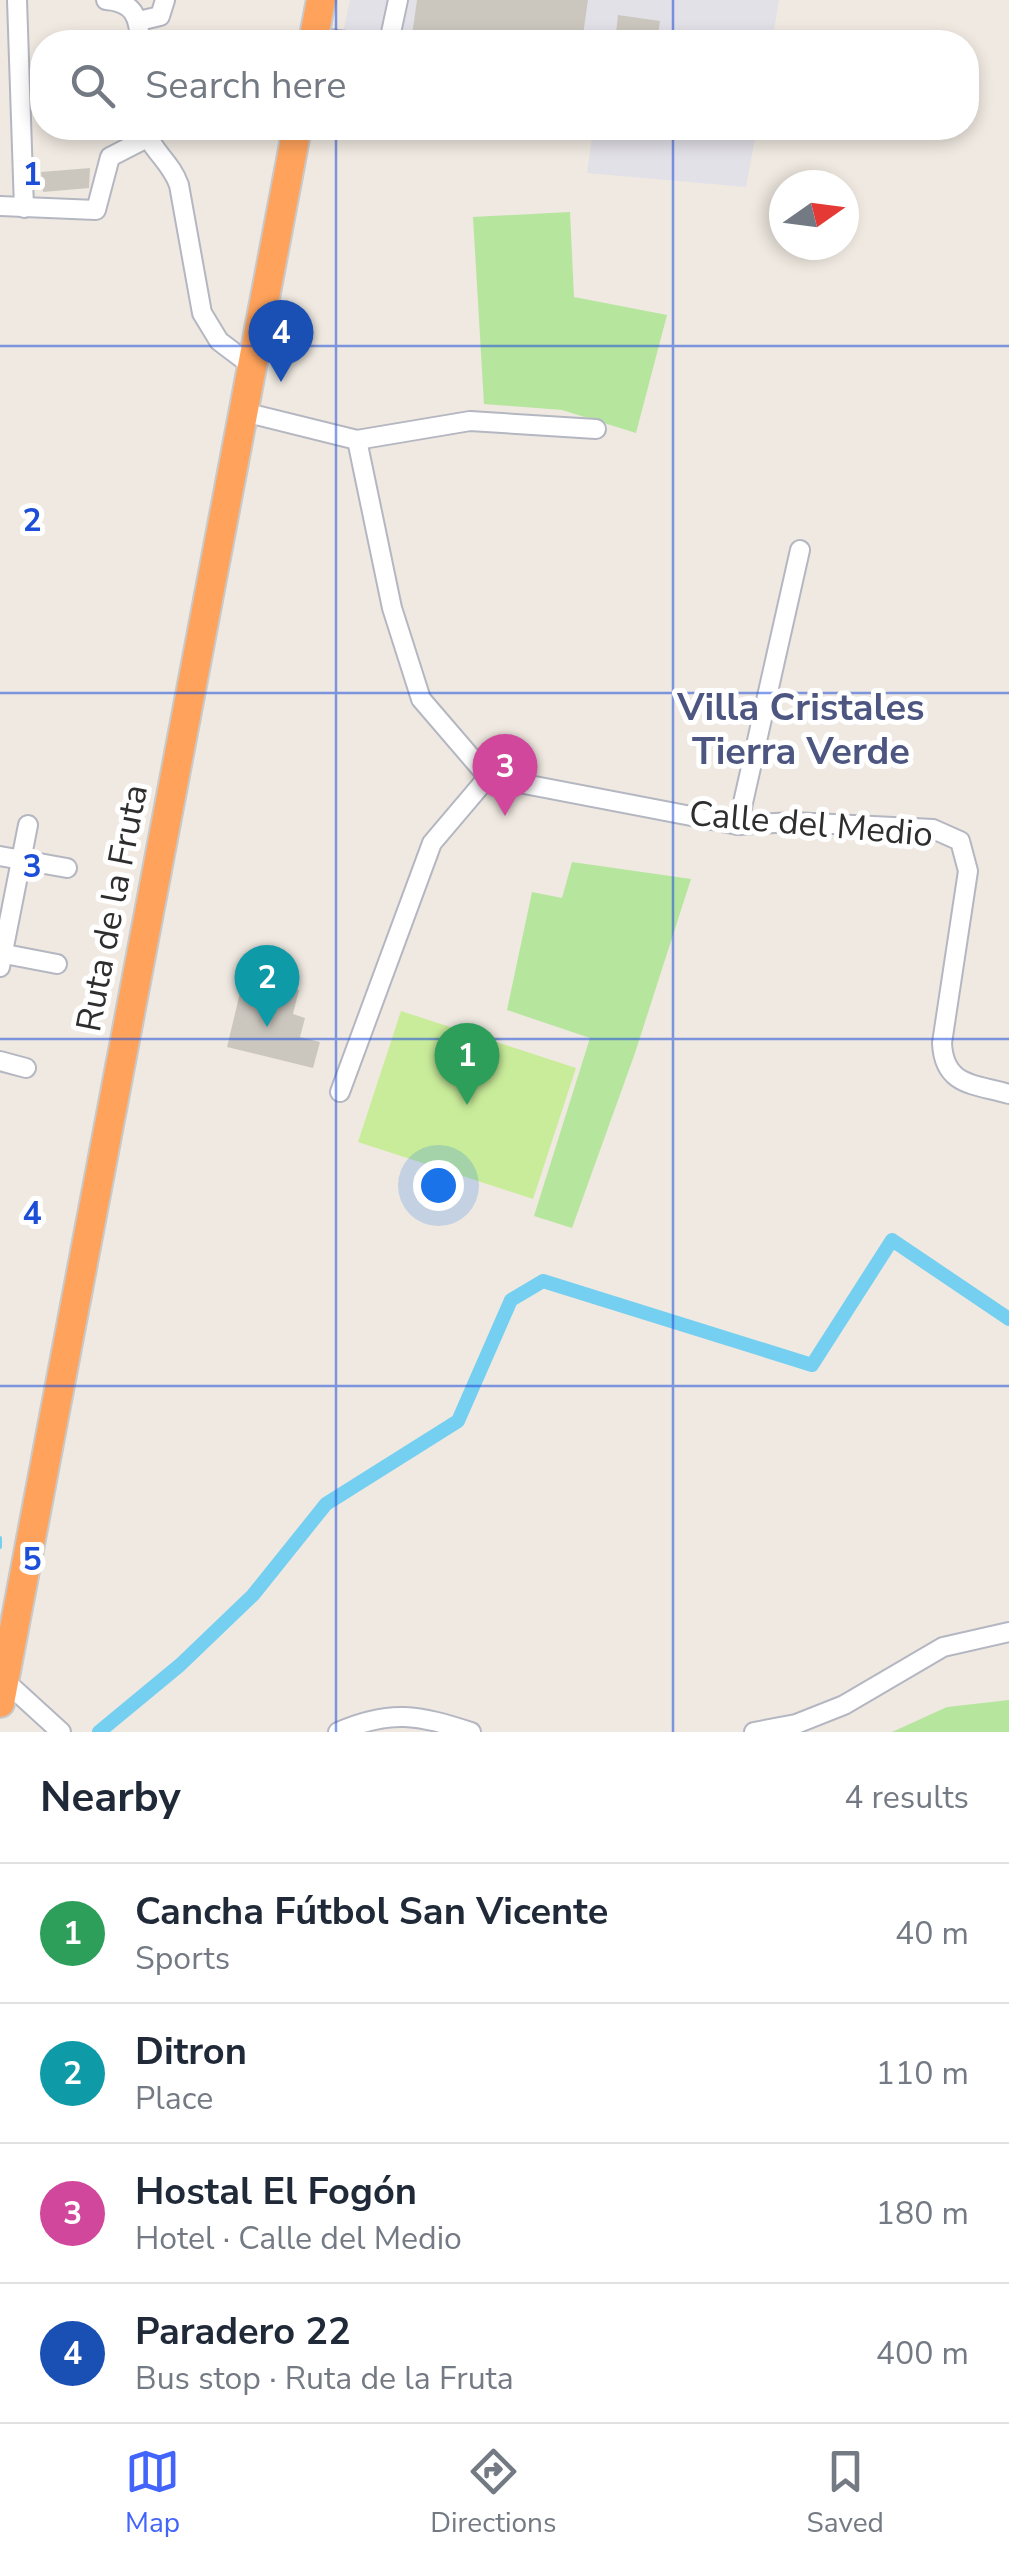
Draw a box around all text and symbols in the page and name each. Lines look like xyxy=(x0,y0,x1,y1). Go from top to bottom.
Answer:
search box xyxy=(30,30,979,140)
icon: search xyxy=(65,58,120,113)
text: Search here xyxy=(145,60,346,111)
text: 1 xyxy=(22,153,42,196)
north arrow xyxy=(769,170,859,260)
pin: 4 xyxy=(248,300,314,382)
text: 2 xyxy=(22,499,42,542)
district label: Villa Cristales Tierra Verde xyxy=(676,682,925,777)
pin: 3 xyxy=(472,734,538,816)
street label: Ruta de la Fruta xyxy=(65,781,159,1035)
street label: Calle del Medio xyxy=(687,790,935,858)
text: 3 xyxy=(22,845,42,888)
pin: 2 xyxy=(234,944,300,1027)
pin: 1 xyxy=(434,1022,500,1105)
your location xyxy=(413,1160,464,1211)
text: 4 xyxy=(22,1192,42,1235)
text: 5 xyxy=(22,1538,42,1581)
text: Nearby xyxy=(40,1769,181,1826)
text: 4 results xyxy=(844,1776,969,1819)
text: Cancha Fútbol San Vicente xyxy=(135,1886,608,1937)
text: 1 xyxy=(63,1912,82,1955)
text: 40 m xyxy=(895,1912,969,1955)
text: Sports xyxy=(135,1937,230,1980)
text: Ditron xyxy=(135,2026,247,2077)
text: 2 xyxy=(63,2052,82,2095)
text: 110 m xyxy=(876,2052,969,2095)
text: Place xyxy=(135,2077,213,2120)
text: Hostal El Fogón xyxy=(135,2166,417,2217)
text: 3 xyxy=(63,2192,82,2235)
text: 180 m xyxy=(876,2192,969,2235)
text: Hotel · Calle del Medio xyxy=(135,2217,462,2260)
text: Paradero 22 xyxy=(135,2306,351,2357)
text: 4 xyxy=(63,2332,82,2375)
text: 400 m xyxy=(876,2332,969,2375)
text: Bus stop · Ruta de la Fruta xyxy=(135,2357,514,2400)
tab: Map xyxy=(125,2444,180,2542)
tab: Directions xyxy=(430,2444,556,2542)
tab: Saved xyxy=(807,2444,884,2542)

